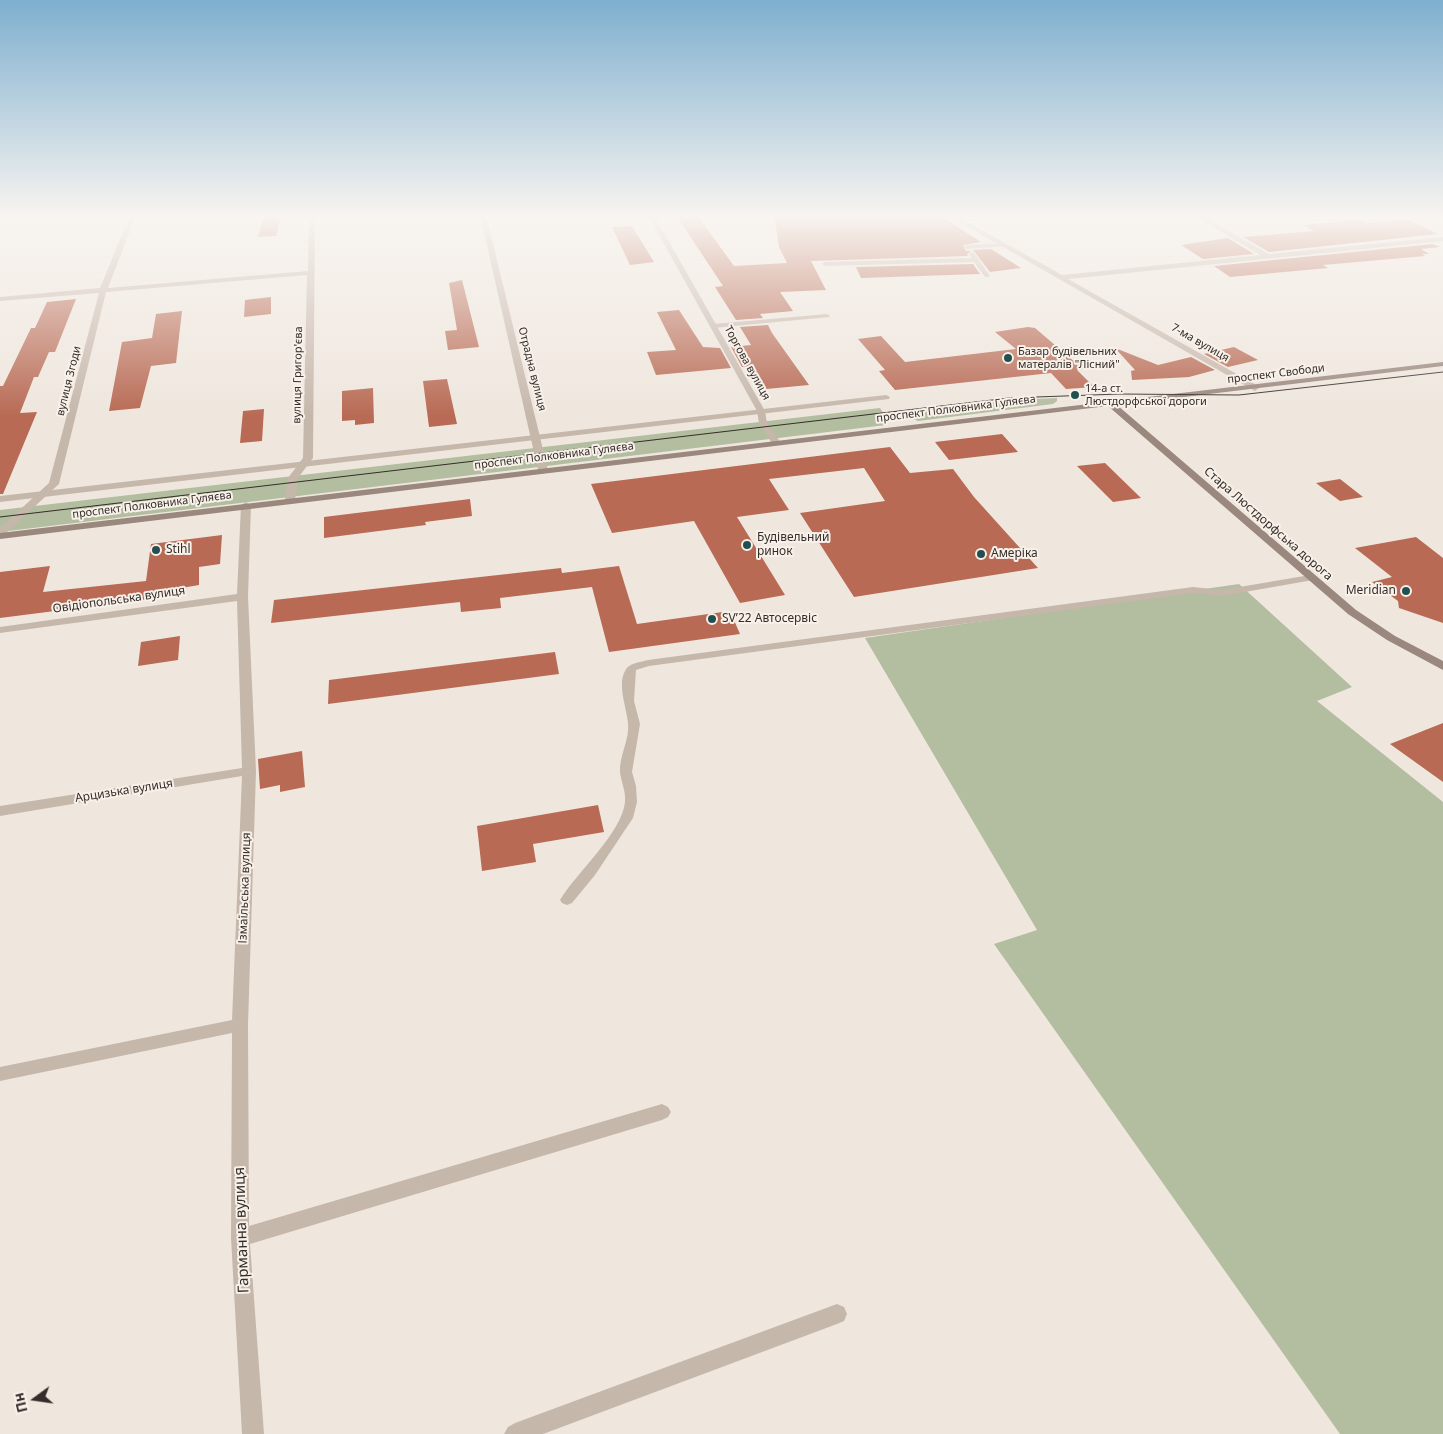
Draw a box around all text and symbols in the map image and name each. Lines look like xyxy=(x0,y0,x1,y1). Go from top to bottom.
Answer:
street label: 7-ма вулиця xyxy=(1169,321,1231,365)
street label: Торгова вулиця xyxy=(721,324,773,402)
street label: вулиця Григор'єва xyxy=(291,326,305,424)
street label: Отрадна вулиця xyxy=(515,326,549,412)
street label: вулиця Згоди xyxy=(54,345,84,417)
place label: Базар будівельних матералів "Лісний" xyxy=(1018,345,1120,371)
marker: Базар будівельних матералів "Лісний" xyxy=(1002,352,1014,364)
street label: проспект Свободи xyxy=(1226,361,1326,387)
place label: 14-а ст. Люстдорфської дороги xyxy=(1085,382,1207,408)
marker: 14-а ст. Люстдорфської дороги xyxy=(1069,389,1081,401)
street label: проспект Полковника Гуляєва xyxy=(876,393,1036,425)
street label: проспект Полковника Гуляєва xyxy=(474,440,634,472)
street label: Стара Люстдорфська дорога xyxy=(1201,464,1335,584)
street label: проспект Полковника Гуляєва xyxy=(72,489,232,521)
place label: Будівельний ринок xyxy=(757,531,829,559)
marker: Будівельний ринок xyxy=(741,539,753,551)
place label: Stihl xyxy=(166,543,191,557)
marker: Stihl xyxy=(150,544,162,556)
place label: Амеріка xyxy=(991,547,1038,561)
marker: Амеріка xyxy=(975,548,987,560)
street label: Овідіопольська вулиця xyxy=(52,584,186,616)
place label: Meridian xyxy=(1346,584,1396,598)
marker: Meridian xyxy=(1400,585,1412,597)
place label: SV’22 Автосервіс xyxy=(722,612,817,626)
marker: SV’22 Автосервіс xyxy=(706,613,718,625)
street label: Арцизька вулиця xyxy=(74,776,174,806)
street label: Ізмаїльська вулиця xyxy=(236,832,254,944)
street label: Гарманна вулиця xyxy=(231,1167,253,1293)
north arrow xyxy=(10,1374,60,1424)
text: Пн xyxy=(8,1391,32,1415)

